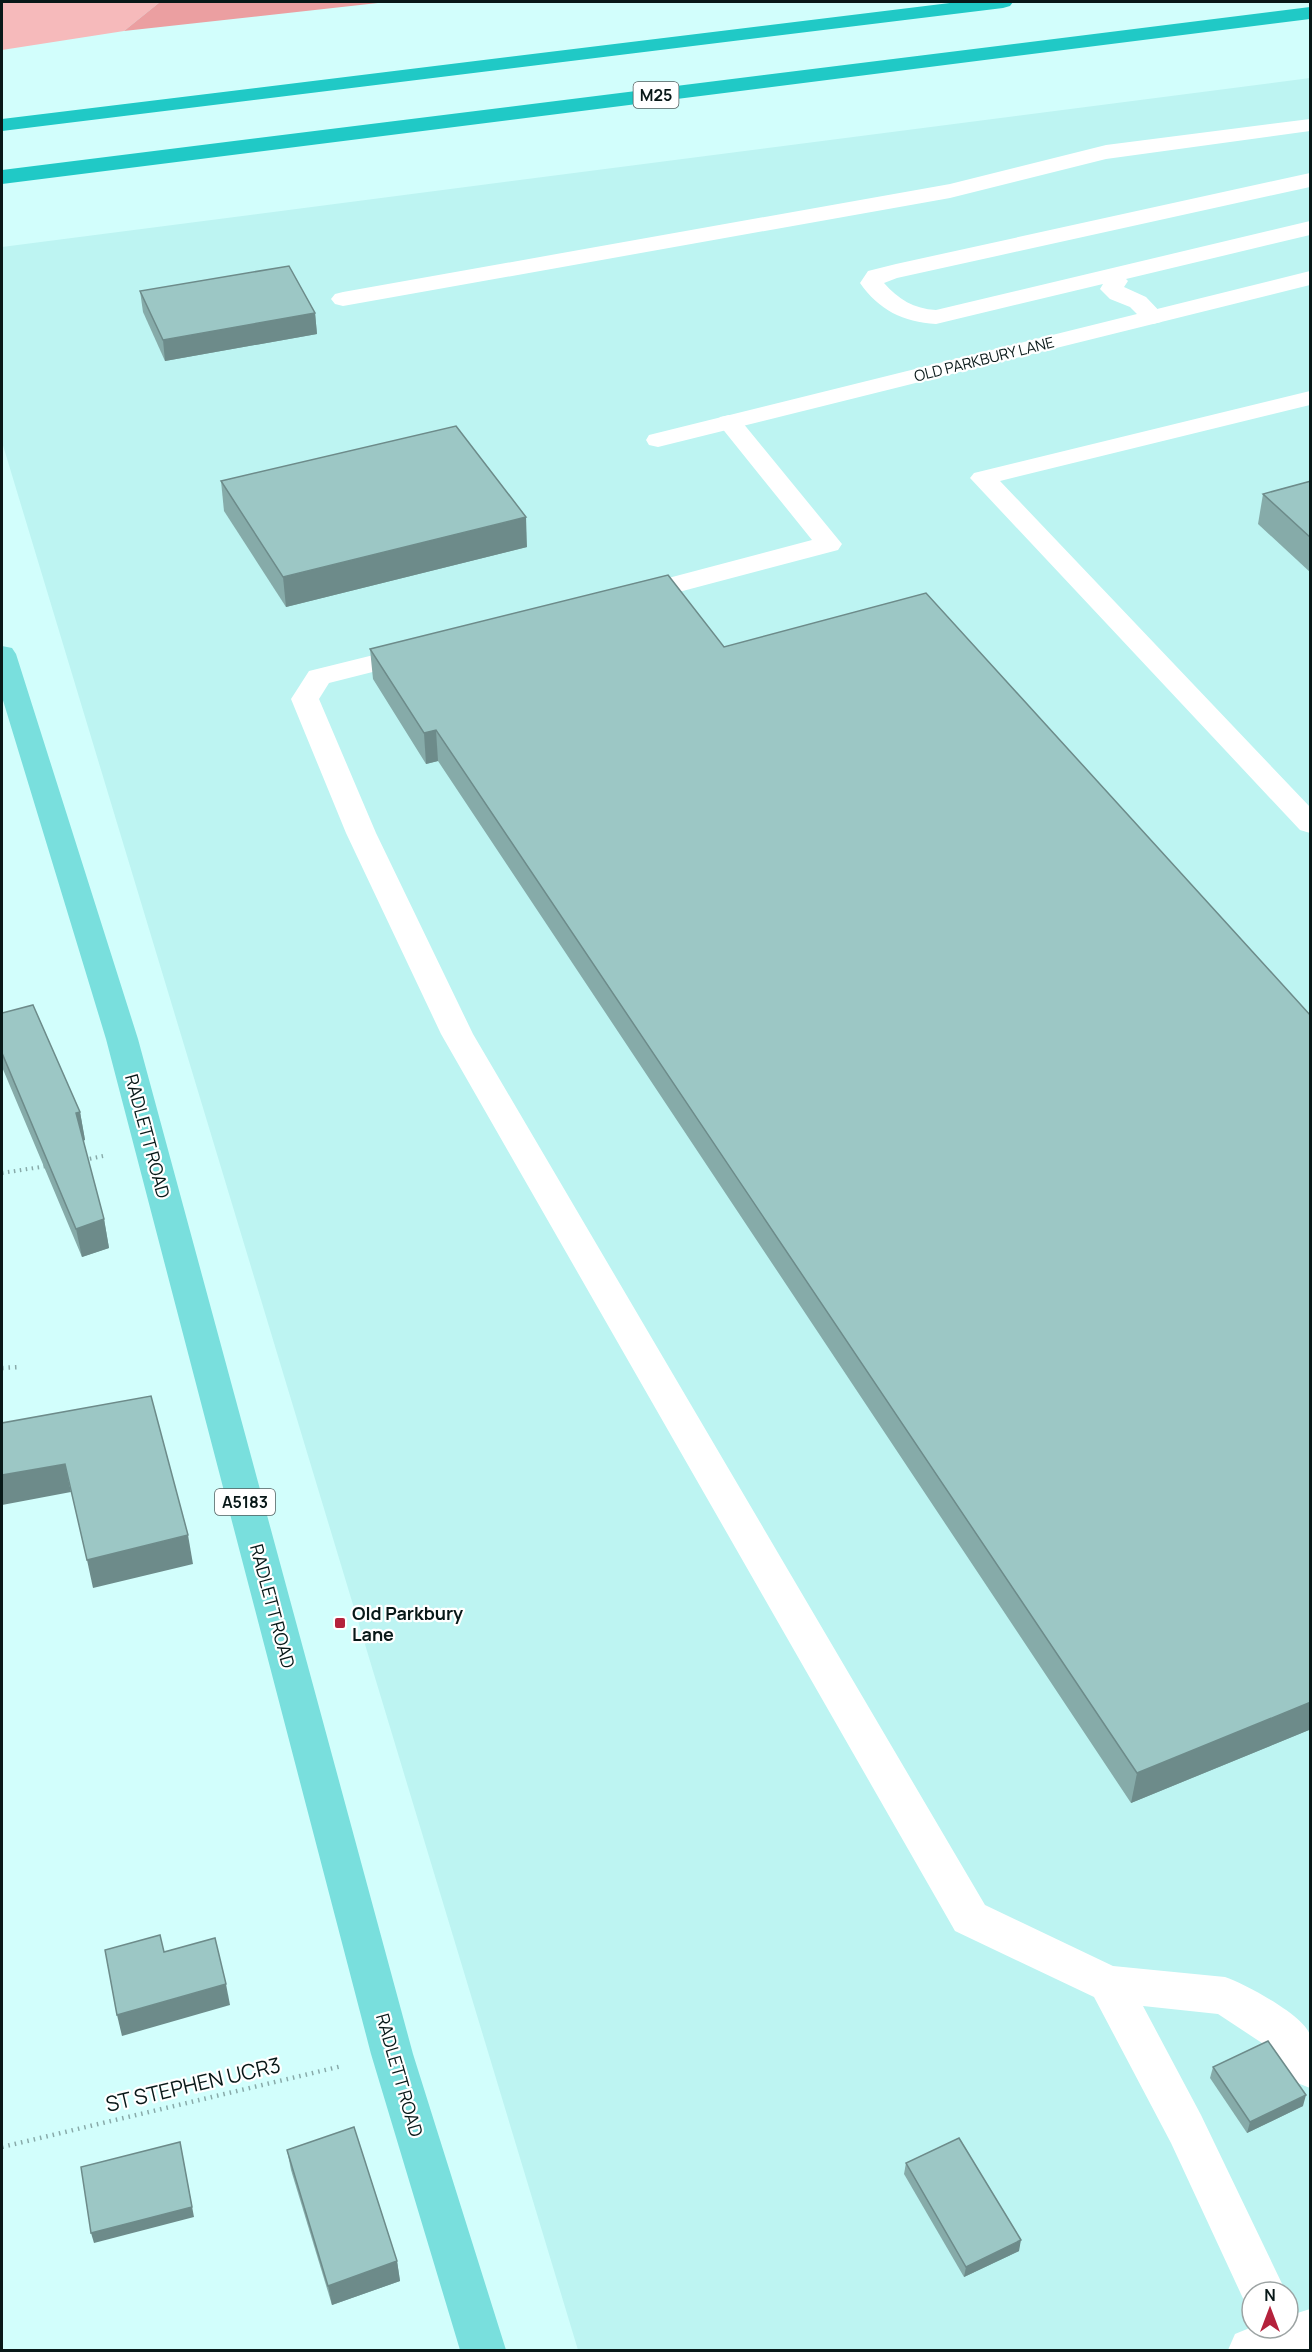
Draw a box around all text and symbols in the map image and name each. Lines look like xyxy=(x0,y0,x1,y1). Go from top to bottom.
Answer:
road number: M25 xyxy=(634,82,678,108)
street label: OLD PARKBURY LANE xyxy=(912,331,1056,387)
street label: RADLETT ROAD xyxy=(120,1071,176,1201)
road number: A5183 xyxy=(215,1489,275,1515)
street label: RADLETT ROAD xyxy=(245,1541,301,1671)
place label: Old Parkbury Lane xyxy=(352,1601,463,1646)
marker: Old Parkbury Lane xyxy=(333,1616,347,1630)
street label: RADLETT ROAD xyxy=(371,2010,429,2140)
street label: ST STEPHEN UCR3 xyxy=(103,2050,283,2118)
north arrow xyxy=(1240,2280,1300,2340)
text: N xyxy=(1264,2284,1276,2306)

